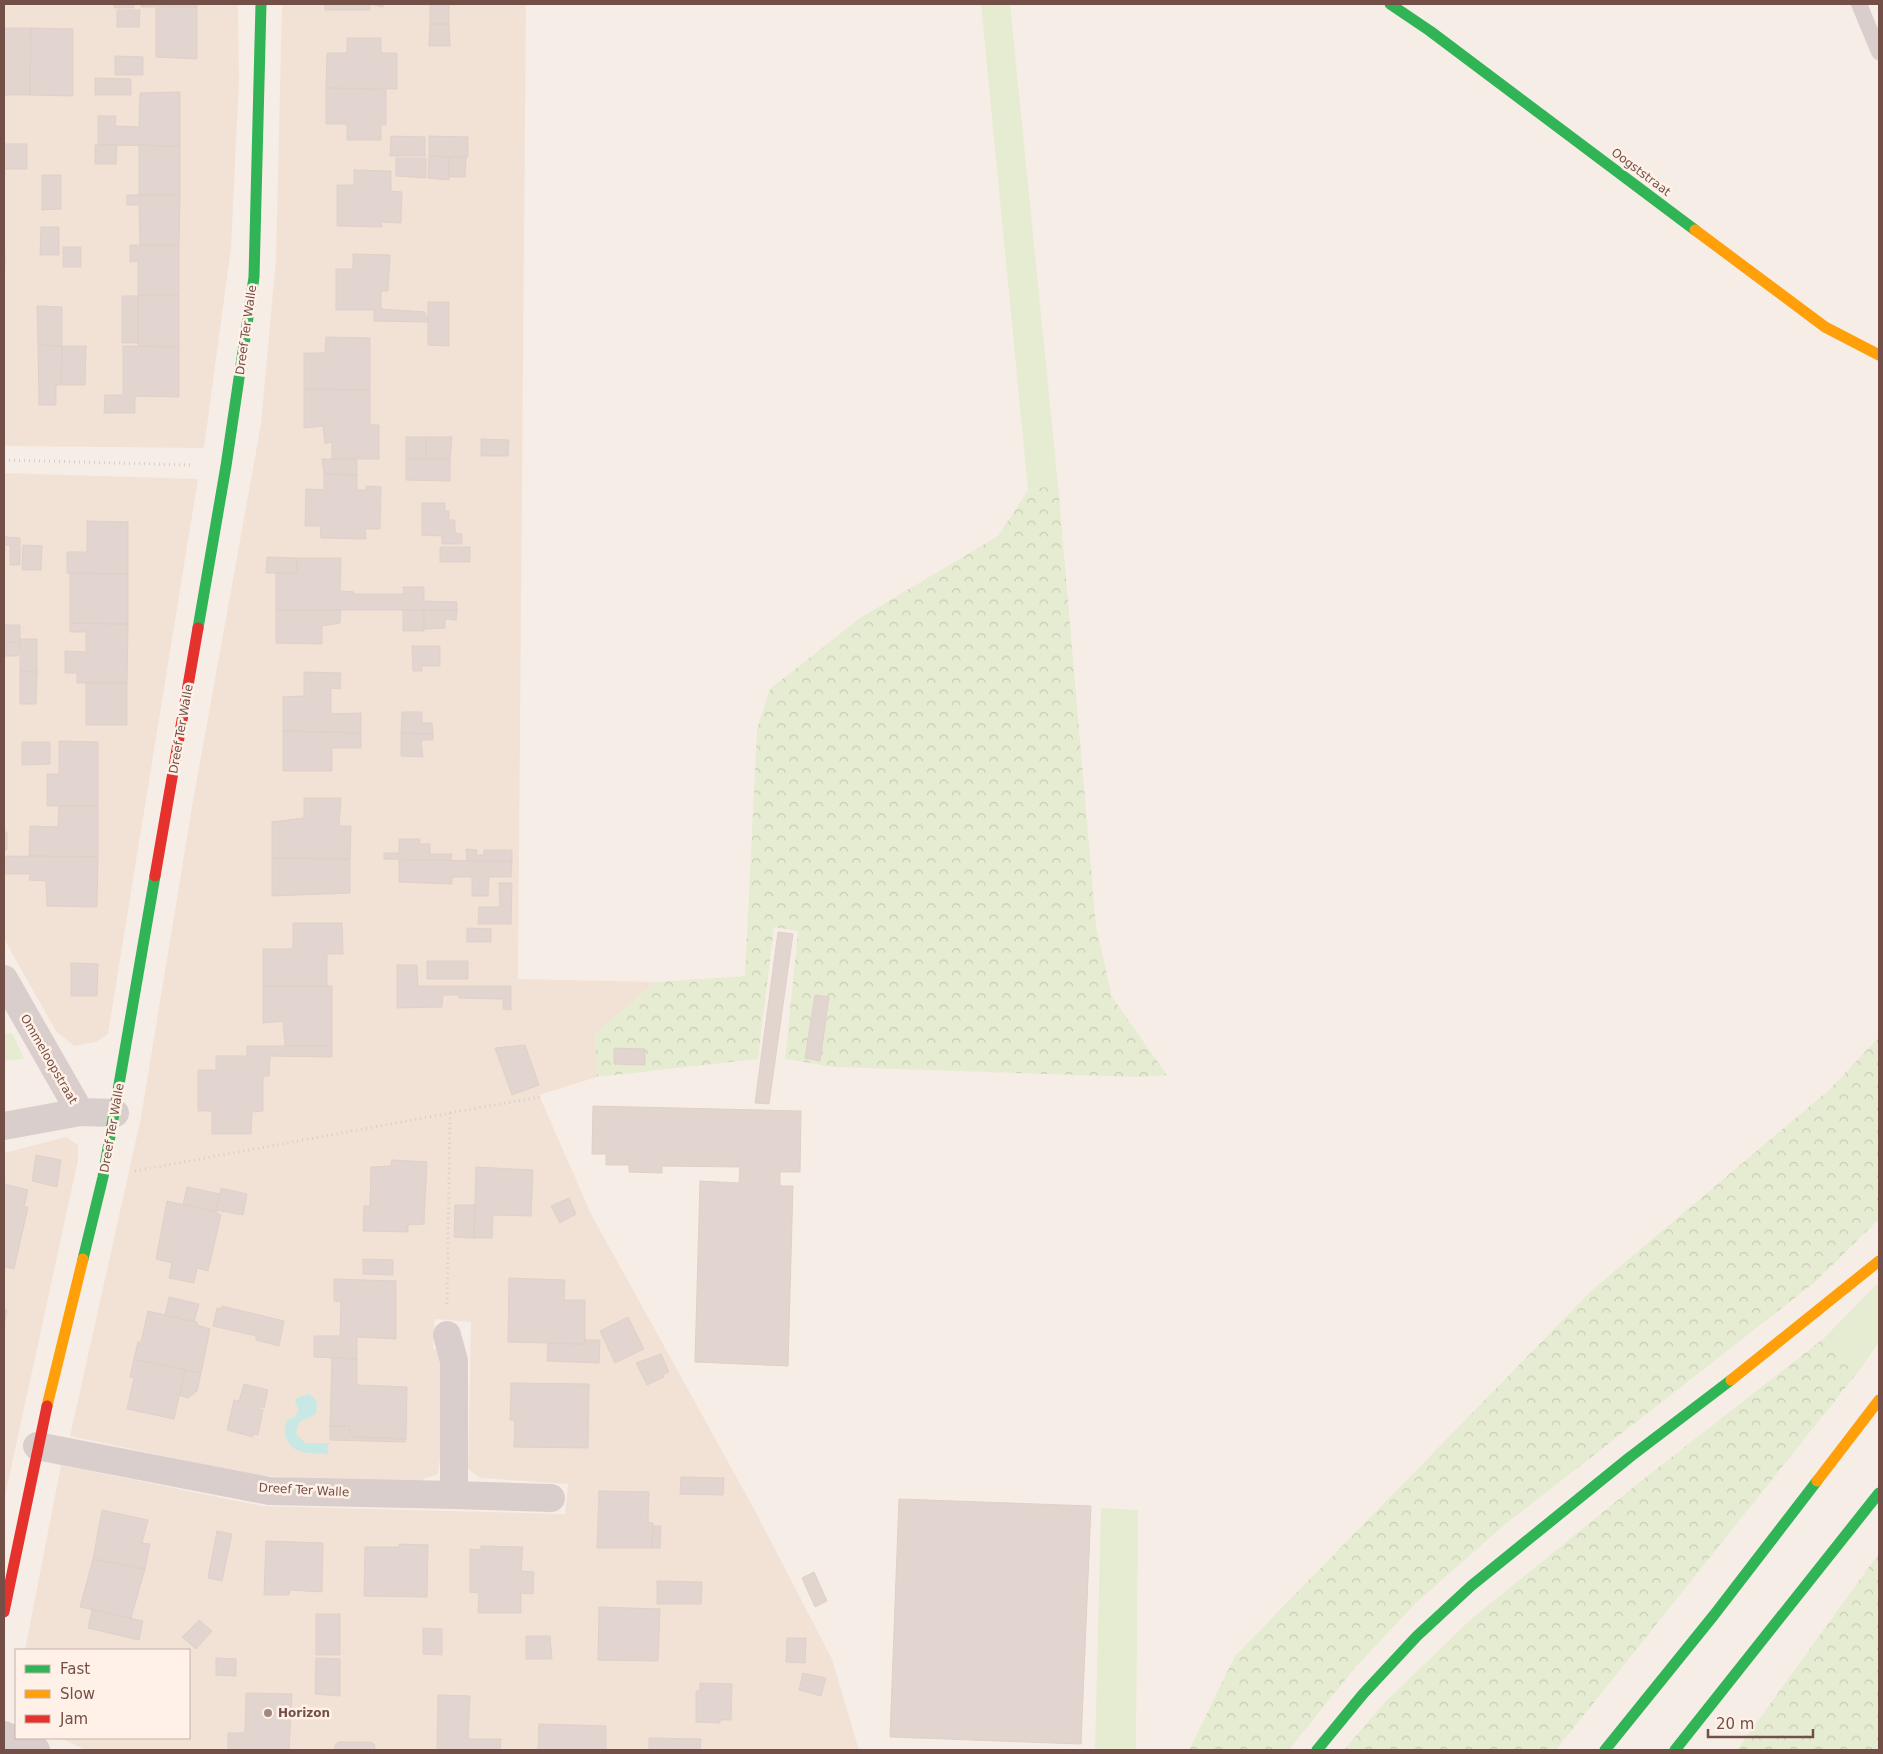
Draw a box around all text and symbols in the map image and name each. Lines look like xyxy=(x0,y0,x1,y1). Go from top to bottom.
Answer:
street label: Oogststraat xyxy=(1609,145,1674,199)
street label: Dreef Ter Walle xyxy=(233,284,259,376)
street label: Dreef Ter Walle xyxy=(166,683,196,775)
street label: Ommeloopstraat xyxy=(18,1012,80,1107)
street label: Dreef Ter Walle xyxy=(97,1082,127,1174)
street label: Dreef Ter Walle xyxy=(258,1481,350,1499)
legend xyxy=(15,1649,190,1739)
text: Fast xyxy=(60,1660,90,1678)
text: Slow xyxy=(60,1685,95,1703)
place label: Horizon xyxy=(278,1706,330,1720)
scale bar xyxy=(1708,1706,1813,1738)
marker: Horizon xyxy=(262,1707,274,1719)
text: Jam xyxy=(59,1710,88,1728)
text: 20 m xyxy=(1716,1715,1754,1733)

